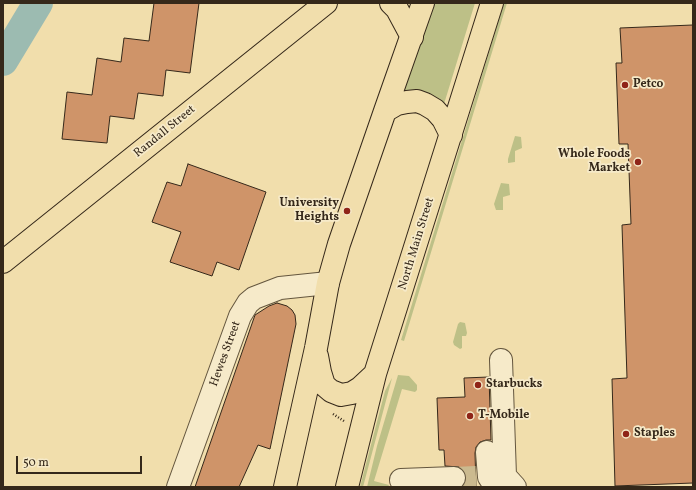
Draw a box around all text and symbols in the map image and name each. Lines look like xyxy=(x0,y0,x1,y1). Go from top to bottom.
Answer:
place label: Petco xyxy=(633,78,663,92)
marker: Petco xyxy=(620,80,630,90)
street label: Randall Street xyxy=(131,103,199,161)
place label: Whole Foods Market xyxy=(558,148,630,176)
marker: Whole Foods Market xyxy=(633,157,643,167)
street label: North Main Street xyxy=(396,196,438,292)
place label: University Heights xyxy=(279,197,339,225)
marker: University Heights xyxy=(342,206,352,216)
street label: Hewes Street xyxy=(208,319,244,389)
place label: Starbucks xyxy=(486,378,542,392)
marker: Starbucks xyxy=(473,380,483,390)
place label: T-Mobile xyxy=(478,409,529,423)
marker: T-Mobile xyxy=(465,411,475,421)
place label: Staples xyxy=(634,427,675,441)
marker: Staples xyxy=(621,429,631,439)
scale bar xyxy=(18,448,144,474)
text: 50 m xyxy=(23,455,49,471)

